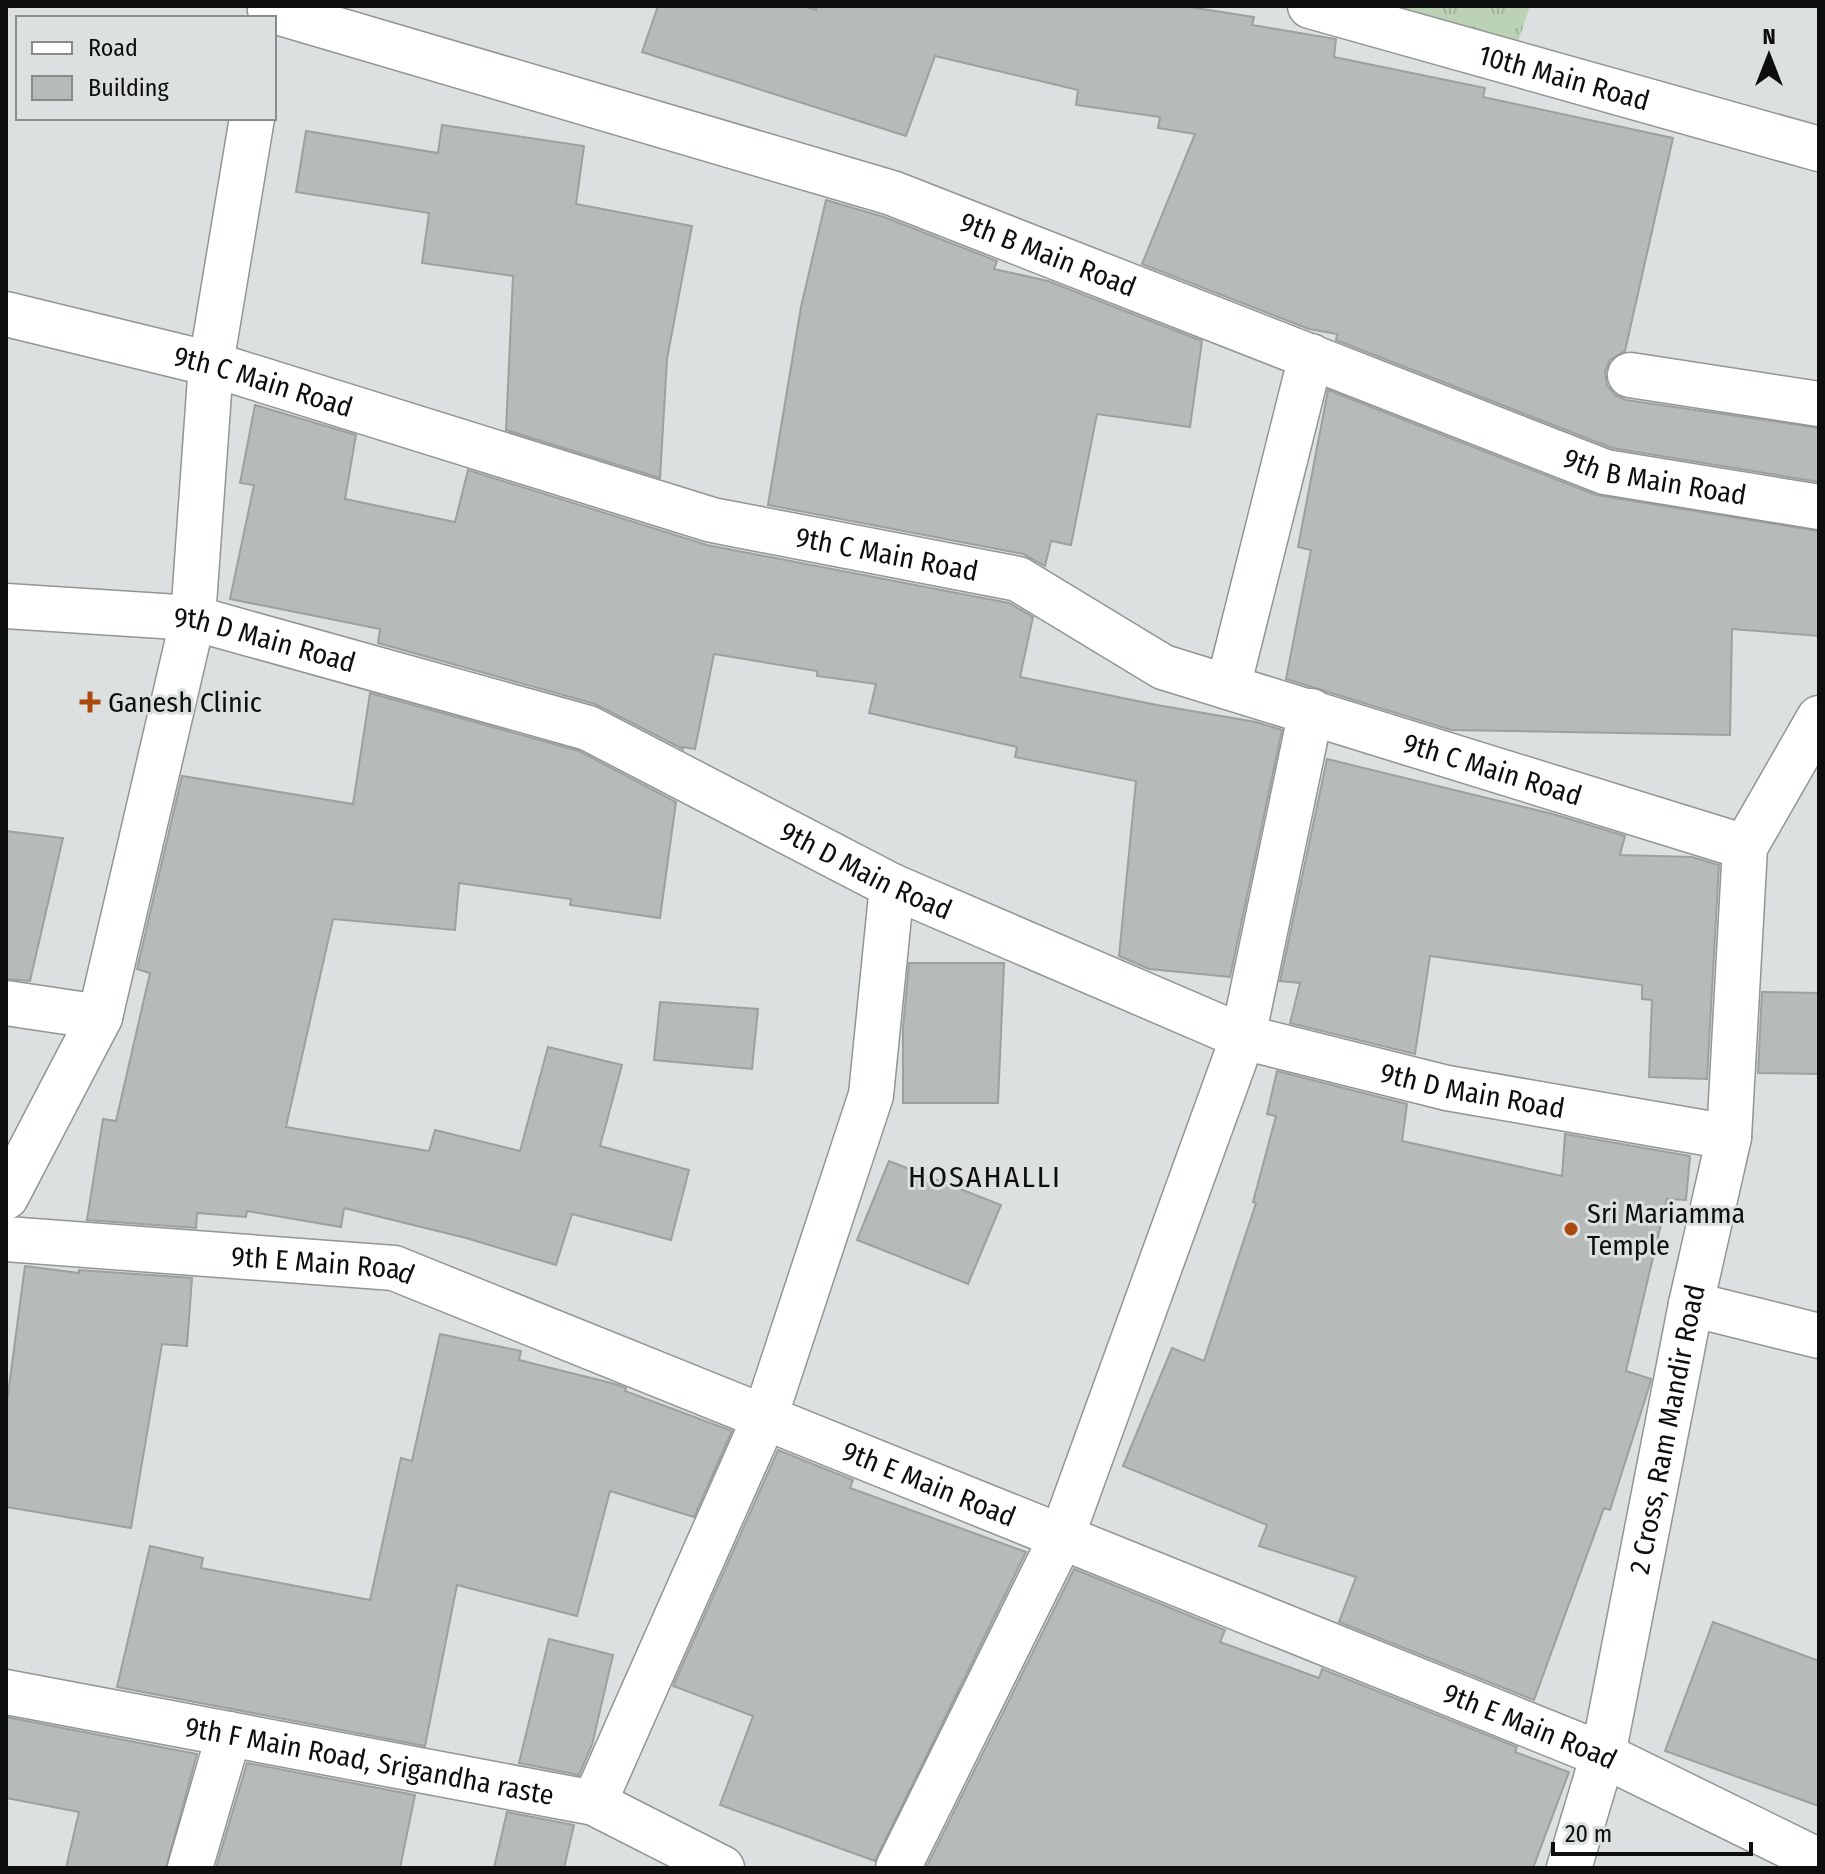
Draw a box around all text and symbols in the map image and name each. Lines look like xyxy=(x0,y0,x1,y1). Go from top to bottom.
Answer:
legend xyxy=(16,16,276,120)
north arrow xyxy=(1729,16,1809,96)
text: N xyxy=(1762,23,1776,50)
text: Road xyxy=(88,34,138,62)
street label: 10th Main Road xyxy=(1475,38,1653,118)
text: Building xyxy=(88,74,170,102)
street label: 9th B Main Road xyxy=(955,205,1141,304)
street label: 9th C Main Road xyxy=(170,340,357,424)
street label: 9th B Main Road xyxy=(1559,441,1749,512)
street label: 9th C Main Road xyxy=(793,521,981,588)
street label: 9th D Main Road xyxy=(173,601,359,679)
place label: Ganesh Clinic xyxy=(108,686,262,719)
marker: Ganesh Clinic xyxy=(79,691,101,713)
street label: 9th C Main Road xyxy=(1399,726,1586,813)
street label: 9th D Main Road xyxy=(774,815,957,927)
street label: 9th D Main Road xyxy=(1377,1056,1567,1125)
district label: HOSAHALLI xyxy=(908,1159,1062,1195)
place label: Sri Mariamma Temple xyxy=(1587,1197,1745,1262)
marker: Sri Mariamma Temple xyxy=(1562,1220,1580,1238)
street label: 9th E Main Road xyxy=(230,1240,419,1292)
street label: 2 Cross, Ram Mandir Road xyxy=(1623,1281,1712,1577)
street label: 9th E Main Road xyxy=(837,1434,1020,1534)
street label: 9th E Main Road xyxy=(1439,1676,1622,1776)
street label: 9th F Main Road, Srigandha raste xyxy=(182,1710,557,1812)
scale bar xyxy=(1553,1806,1751,1856)
text: 20 m xyxy=(1565,1820,1612,1848)

